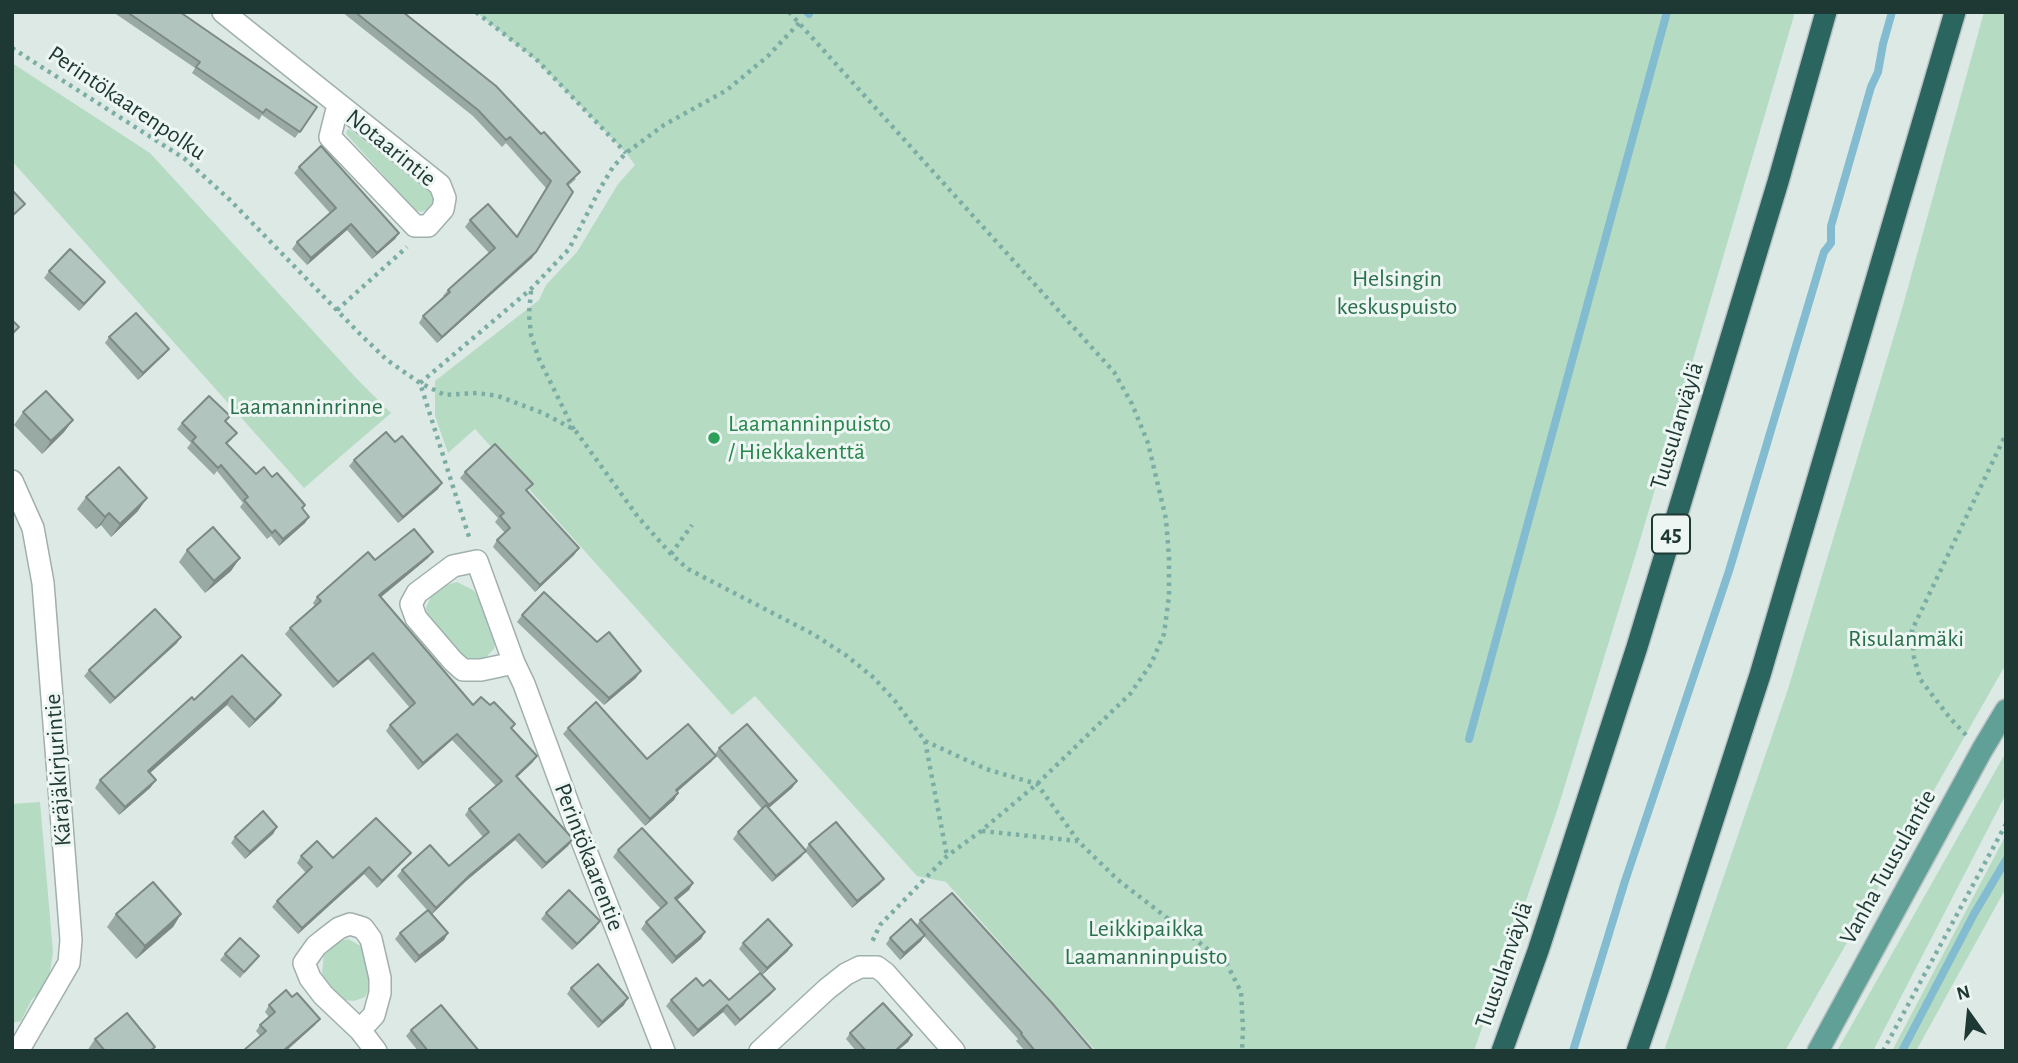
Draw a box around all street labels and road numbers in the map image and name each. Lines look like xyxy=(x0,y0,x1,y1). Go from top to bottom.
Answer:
street label: Perintökaarenpolku xyxy=(43,40,211,166)
street label: Notaarintie xyxy=(340,103,442,193)
street label: Tuusulanväylä xyxy=(1644,359,1710,493)
road number: 45 xyxy=(1652,514,1690,554)
street label: Käräjäkirjurintie xyxy=(38,693,78,847)
street label: Perintökaarentie xyxy=(548,779,630,935)
street label: Vanha Tuusulantie xyxy=(1834,785,1942,949)
street label: Tuusulanväylä xyxy=(1469,898,1539,1032)

